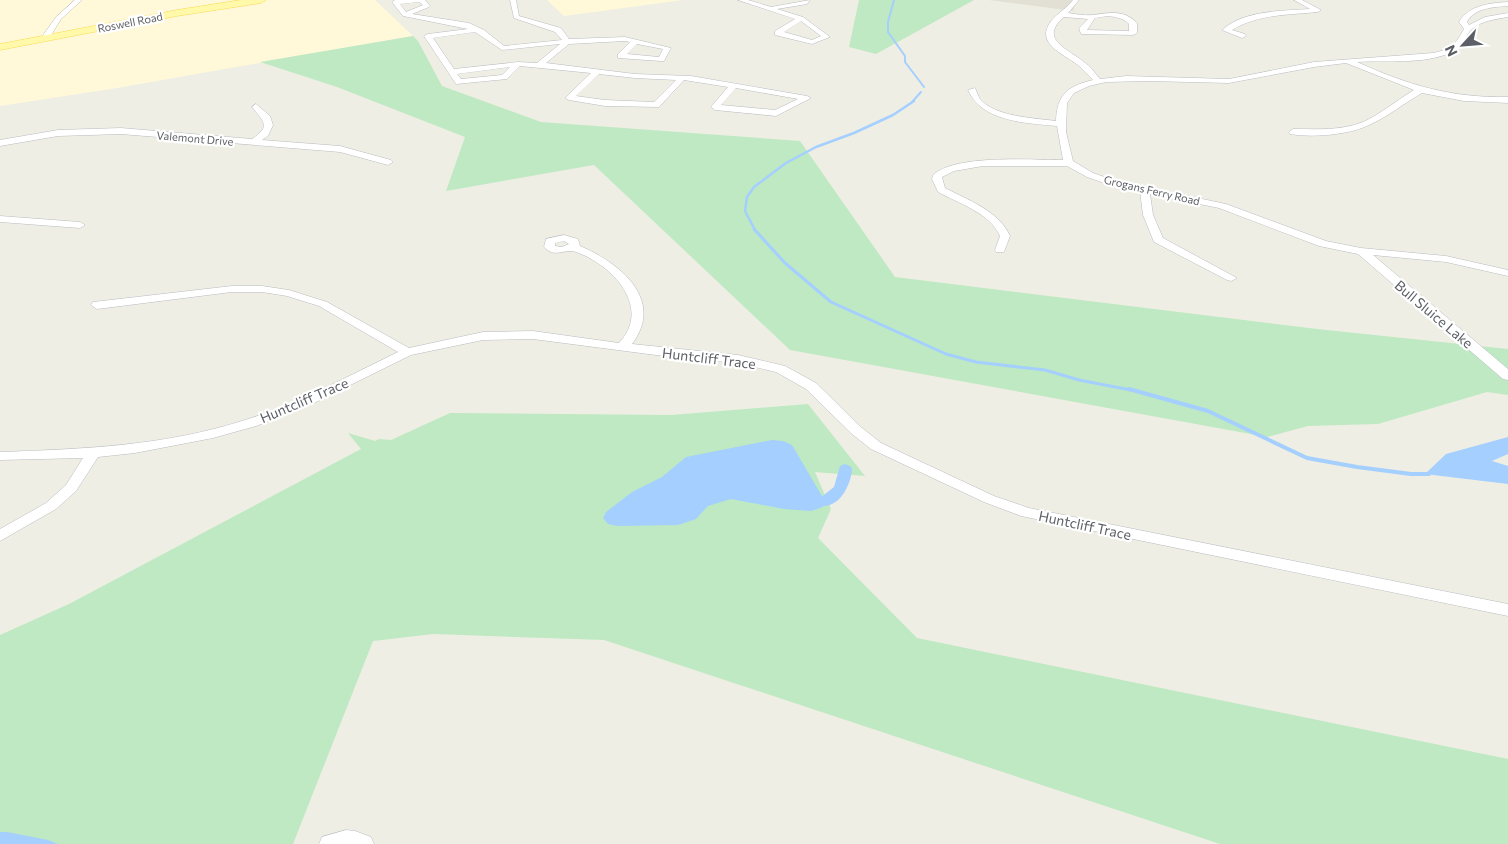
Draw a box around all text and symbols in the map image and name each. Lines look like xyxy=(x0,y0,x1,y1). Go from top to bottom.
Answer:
street label: Roswell Road xyxy=(96,9,164,35)
north arrow xyxy=(1438,20,1488,70)
text: N xyxy=(1441,42,1461,59)
street label: Valemont Drive xyxy=(156,128,234,148)
street label: Grogans Ferry Road xyxy=(1103,173,1201,207)
street label: Bull Sluice Lake xyxy=(1391,276,1477,352)
street label: Huntcliff Trace xyxy=(661,344,757,372)
street label: Huntcliff Trace xyxy=(257,374,351,426)
street label: Huntcliff Trace xyxy=(1037,507,1133,543)

